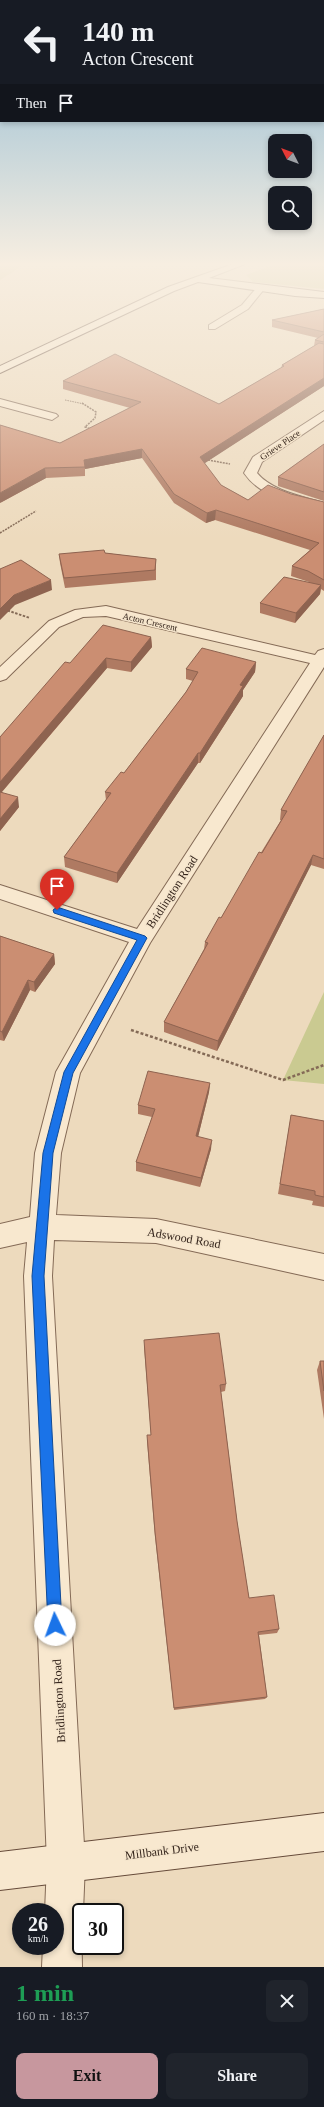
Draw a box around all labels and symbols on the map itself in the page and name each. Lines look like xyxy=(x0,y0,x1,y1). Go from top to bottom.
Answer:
north arrow xyxy=(268,134,312,178)
street label: Grieve Place xyxy=(258,428,302,462)
street label: Acton Crescent xyxy=(122,611,179,633)
street label: Bridlington Road xyxy=(143,853,201,931)
pin xyxy=(40,869,74,910)
street label: Adswood Road xyxy=(146,1225,222,1251)
position arrow xyxy=(34,1604,76,1646)
street label: Bridlington Road xyxy=(50,1659,68,1743)
street label: Millbank Drive xyxy=(124,1840,200,1862)
speed limit sign: 30 xyxy=(72,1903,124,1955)

